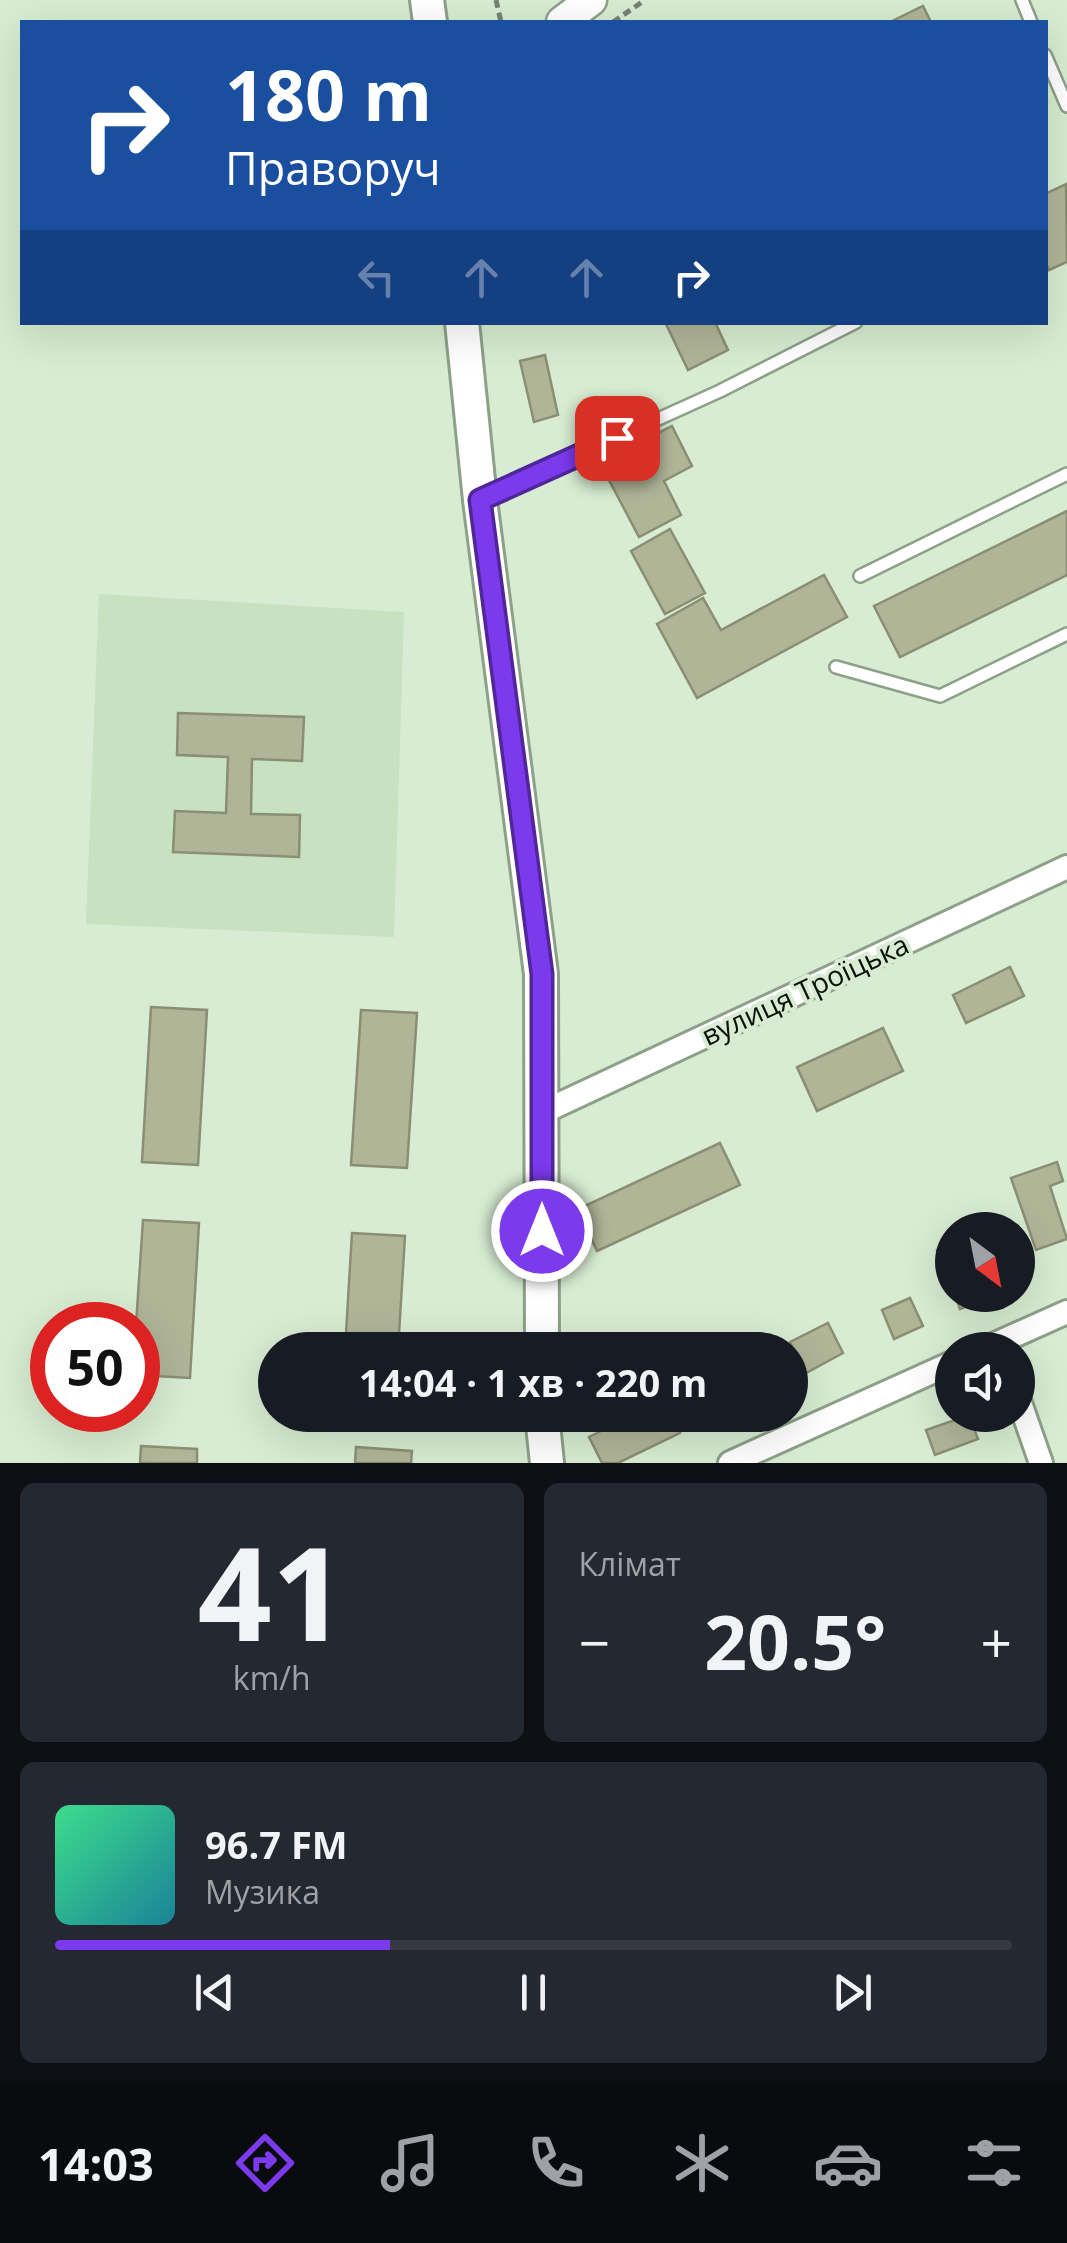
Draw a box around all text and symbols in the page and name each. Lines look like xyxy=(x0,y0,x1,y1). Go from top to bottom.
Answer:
text: 180 m xyxy=(225,46,432,142)
icon: right xyxy=(60,60,190,190)
text: Праворуч xyxy=(225,137,441,198)
icon: left xyxy=(349,250,404,305)
icon: ahead xyxy=(454,250,509,305)
icon: ahead xyxy=(559,250,614,305)
icon: right xyxy=(664,250,719,305)
pin xyxy=(575,396,660,481)
icon: arrive xyxy=(590,411,645,466)
street label: вулиця Троїцька xyxy=(695,924,914,1054)
position arrow xyxy=(490,1179,594,1283)
north arrow xyxy=(935,1212,1035,1312)
map controls xyxy=(935,1212,1035,1432)
speed limit sign: 50 xyxy=(30,1302,160,1432)
button: sound xyxy=(935,1332,1035,1432)
text: 14:04 · 1 хв · 220 m xyxy=(359,1356,707,1408)
text: 41 xyxy=(197,1502,346,1679)
text: Клімат xyxy=(579,1542,681,1585)
text: 20.5° xyxy=(704,1590,886,1692)
text: − xyxy=(579,1604,610,1679)
text: + xyxy=(981,1604,1012,1679)
text: km/h xyxy=(233,1656,311,1699)
text: 96.7 FM xyxy=(205,1818,348,1870)
text: Музика xyxy=(205,1870,320,1913)
icon: previous xyxy=(187,1965,242,2020)
icon: pause xyxy=(506,1965,561,2020)
icon: next xyxy=(825,1965,880,2020)
icon: directions xyxy=(230,2128,300,2198)
icon: music xyxy=(375,2128,445,2198)
icon: phone xyxy=(521,2128,591,2198)
icon: climate xyxy=(667,2128,737,2198)
icon: car xyxy=(813,2128,883,2198)
icon: filters xyxy=(959,2128,1029,2198)
text: 14:03 xyxy=(38,2133,154,2194)

